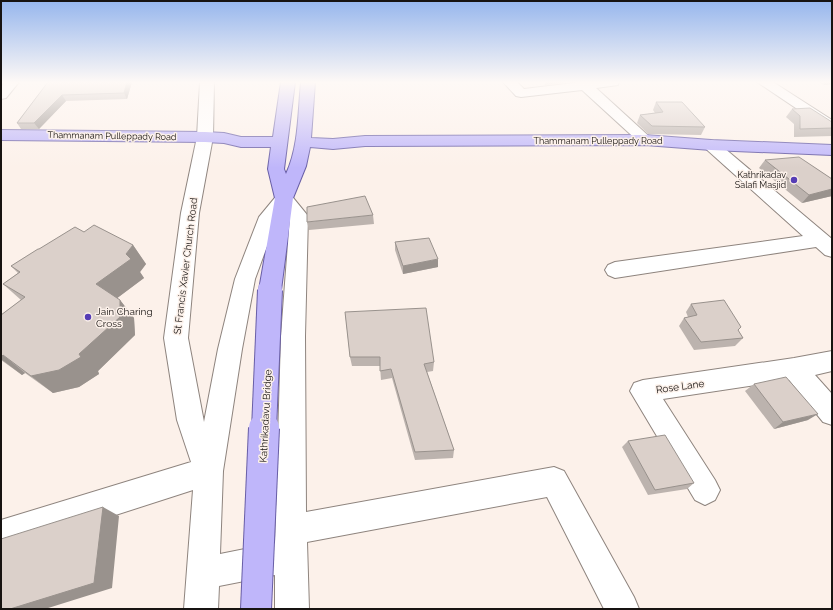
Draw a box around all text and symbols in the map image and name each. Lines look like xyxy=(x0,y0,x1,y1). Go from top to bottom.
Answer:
street label: Thammanam Pulleppady Road xyxy=(47,130,177,142)
street label: Thammanam Pulleppady Road xyxy=(533,136,663,146)
place label: Kathrikadav Salafi Masjid xyxy=(735,170,786,190)
marker: Kathrikadav Salafi Masjid xyxy=(789,175,799,185)
street label: St Francis Xavier Church Road xyxy=(172,197,199,335)
place label: Jain Charing Cross xyxy=(96,306,153,329)
marker: Jain Charing Cross xyxy=(83,312,93,322)
street label: Kathrikadavu Bridge xyxy=(258,369,273,463)
street label: Rose Lane xyxy=(655,378,705,395)

